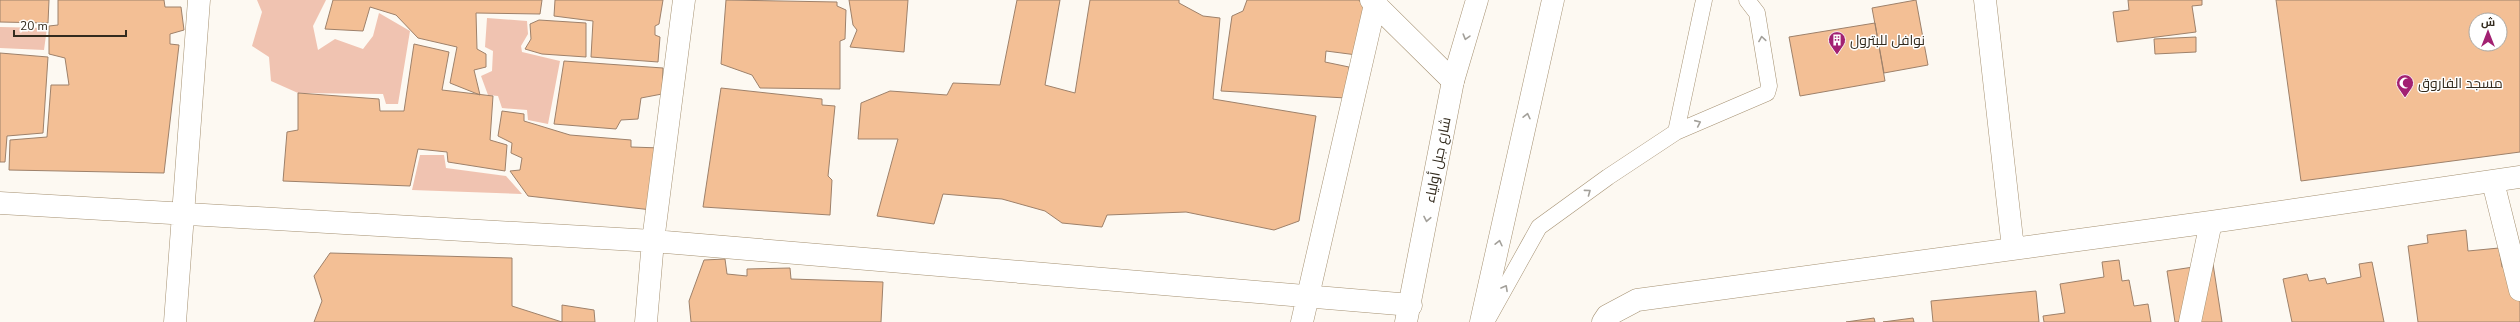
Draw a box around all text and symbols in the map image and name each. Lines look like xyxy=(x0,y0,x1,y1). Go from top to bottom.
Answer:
scale bar xyxy=(14,12,126,38)
north arrow xyxy=(2468,12,2508,52)
text: ش xyxy=(2481,15,2495,30)
text: 20 m xyxy=(20,18,48,34)
building icon: نوافل للبترول xyxy=(1827,30,1847,55)
place label: نوافل للبترول xyxy=(1850,31,1925,50)
one-way arrow xyxy=(1462,34,1471,41)
one-way arrow xyxy=(1758,36,1767,42)
mosque icon: مسجد الفاروق xyxy=(2395,73,2415,98)
place label: مسجد الفاروق xyxy=(2418,74,2503,93)
one-way arrow xyxy=(1522,113,1530,119)
street label: شارع جبل أولياء xyxy=(1420,115,1456,205)
one-way arrow xyxy=(1693,120,1701,128)
one-way arrow xyxy=(1584,189,1591,196)
one-way arrow xyxy=(1423,216,1431,222)
one-way arrow xyxy=(1494,240,1502,246)
one-way arrow xyxy=(1501,285,1508,292)

